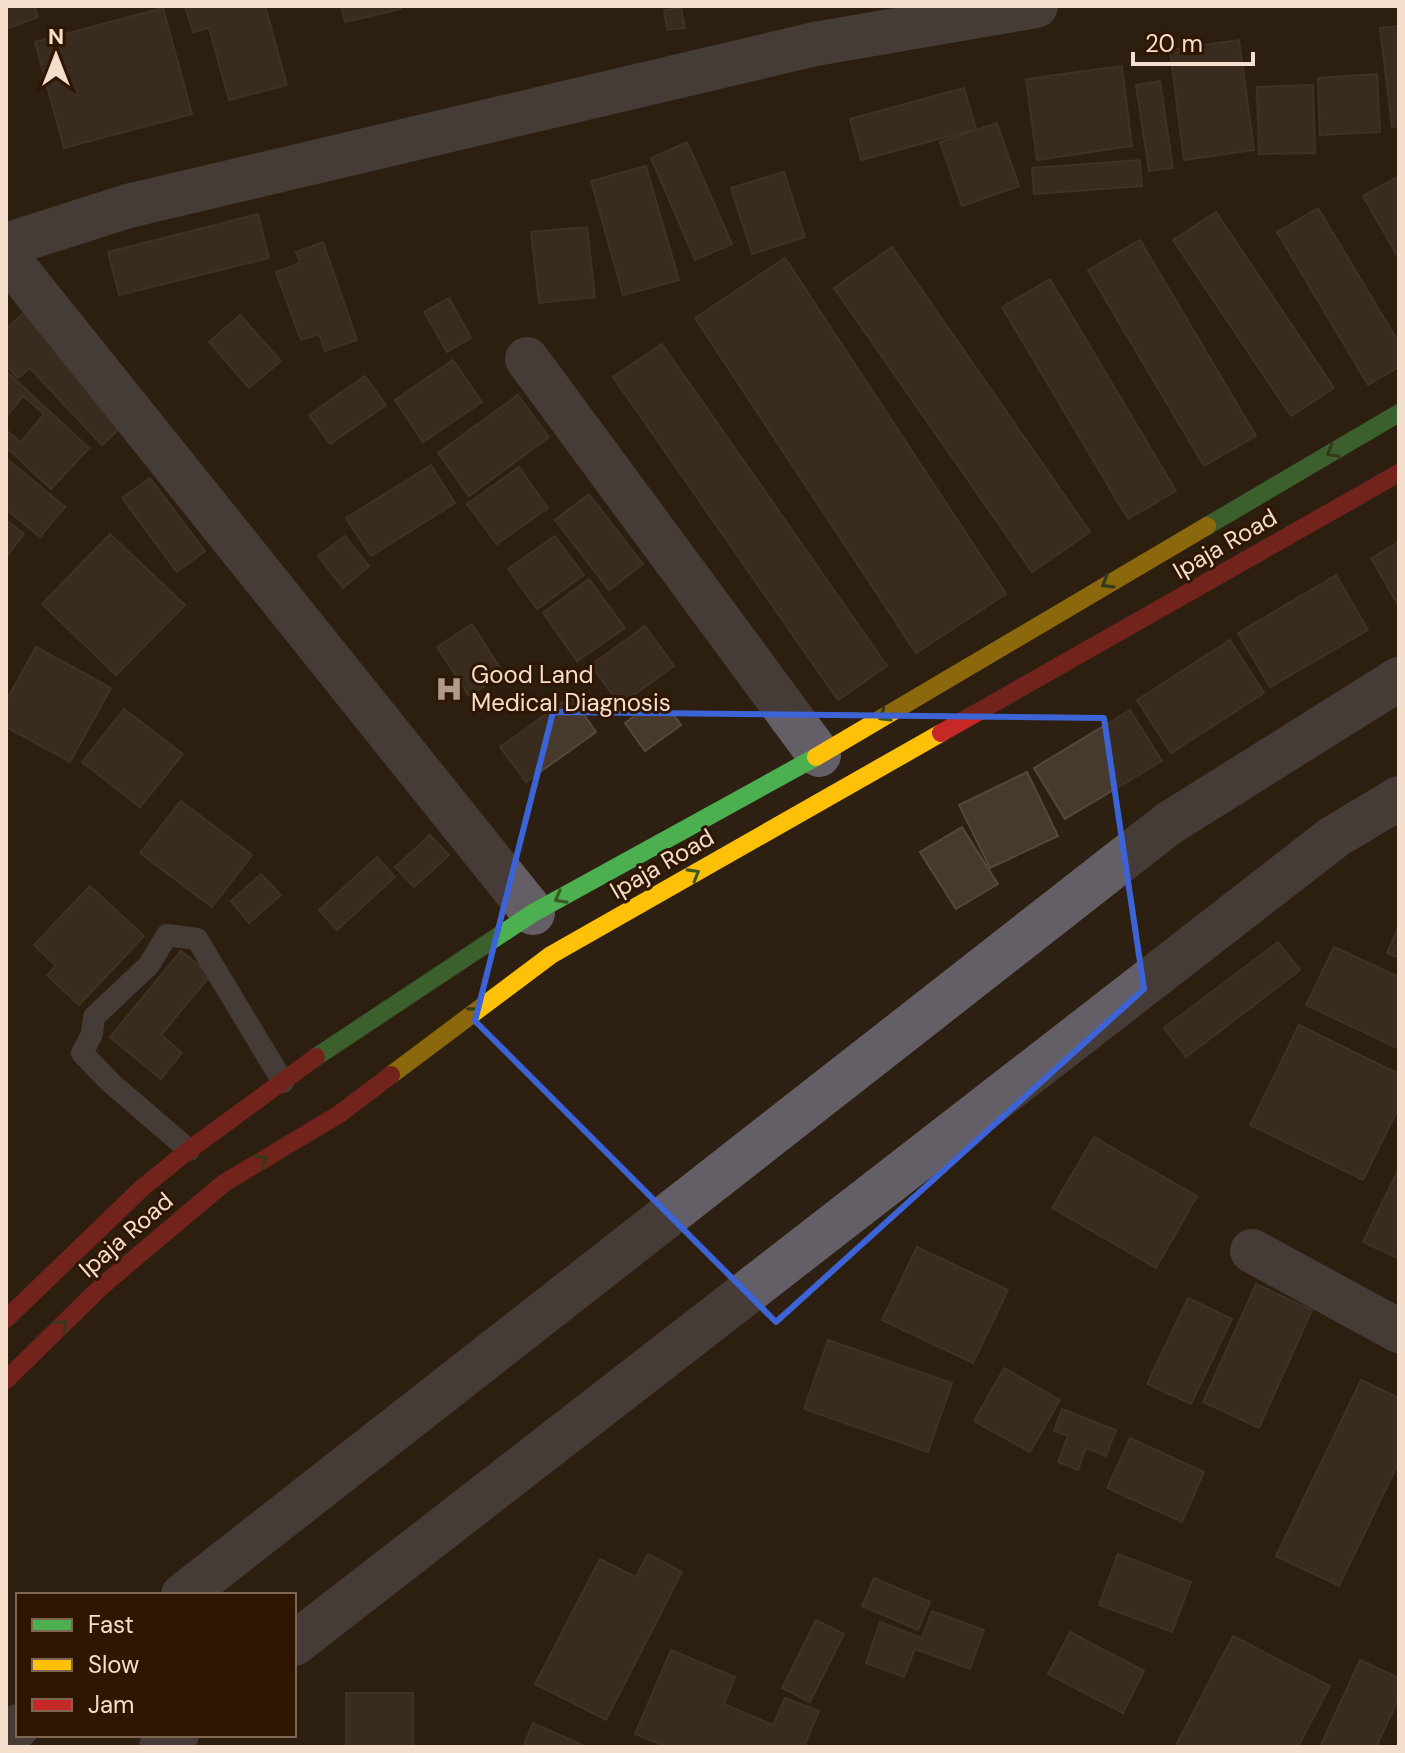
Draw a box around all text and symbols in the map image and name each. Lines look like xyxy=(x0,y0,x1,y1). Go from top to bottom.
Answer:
north arrow xyxy=(16,16,96,96)
scale bar xyxy=(1133,16,1253,66)
text: N xyxy=(48,22,64,51)
text: 20 m xyxy=(1145,28,1203,59)
one-way arrow xyxy=(1326,442,1340,458)
street label: Ipaja Road xyxy=(1167,501,1282,586)
one-way arrow xyxy=(1101,574,1116,589)
place label: Good Land Medical Diagnosis xyxy=(471,659,671,718)
hospital icon: Good Land Medical Diagnosis xyxy=(434,674,464,704)
one-way arrow xyxy=(878,706,893,722)
street label: Ipaja Road xyxy=(604,821,719,906)
one-way arrow xyxy=(685,868,700,884)
one-way arrow xyxy=(553,889,568,904)
one-way arrow xyxy=(466,1008,481,1022)
one-way arrow xyxy=(253,1155,268,1170)
street label: Ipaja Road xyxy=(72,1185,179,1284)
one-way arrow xyxy=(53,1320,67,1335)
legend xyxy=(16,1593,296,1737)
text: Fast xyxy=(88,1609,134,1640)
text: Slow xyxy=(88,1649,139,1680)
text: Jam xyxy=(88,1689,134,1720)

